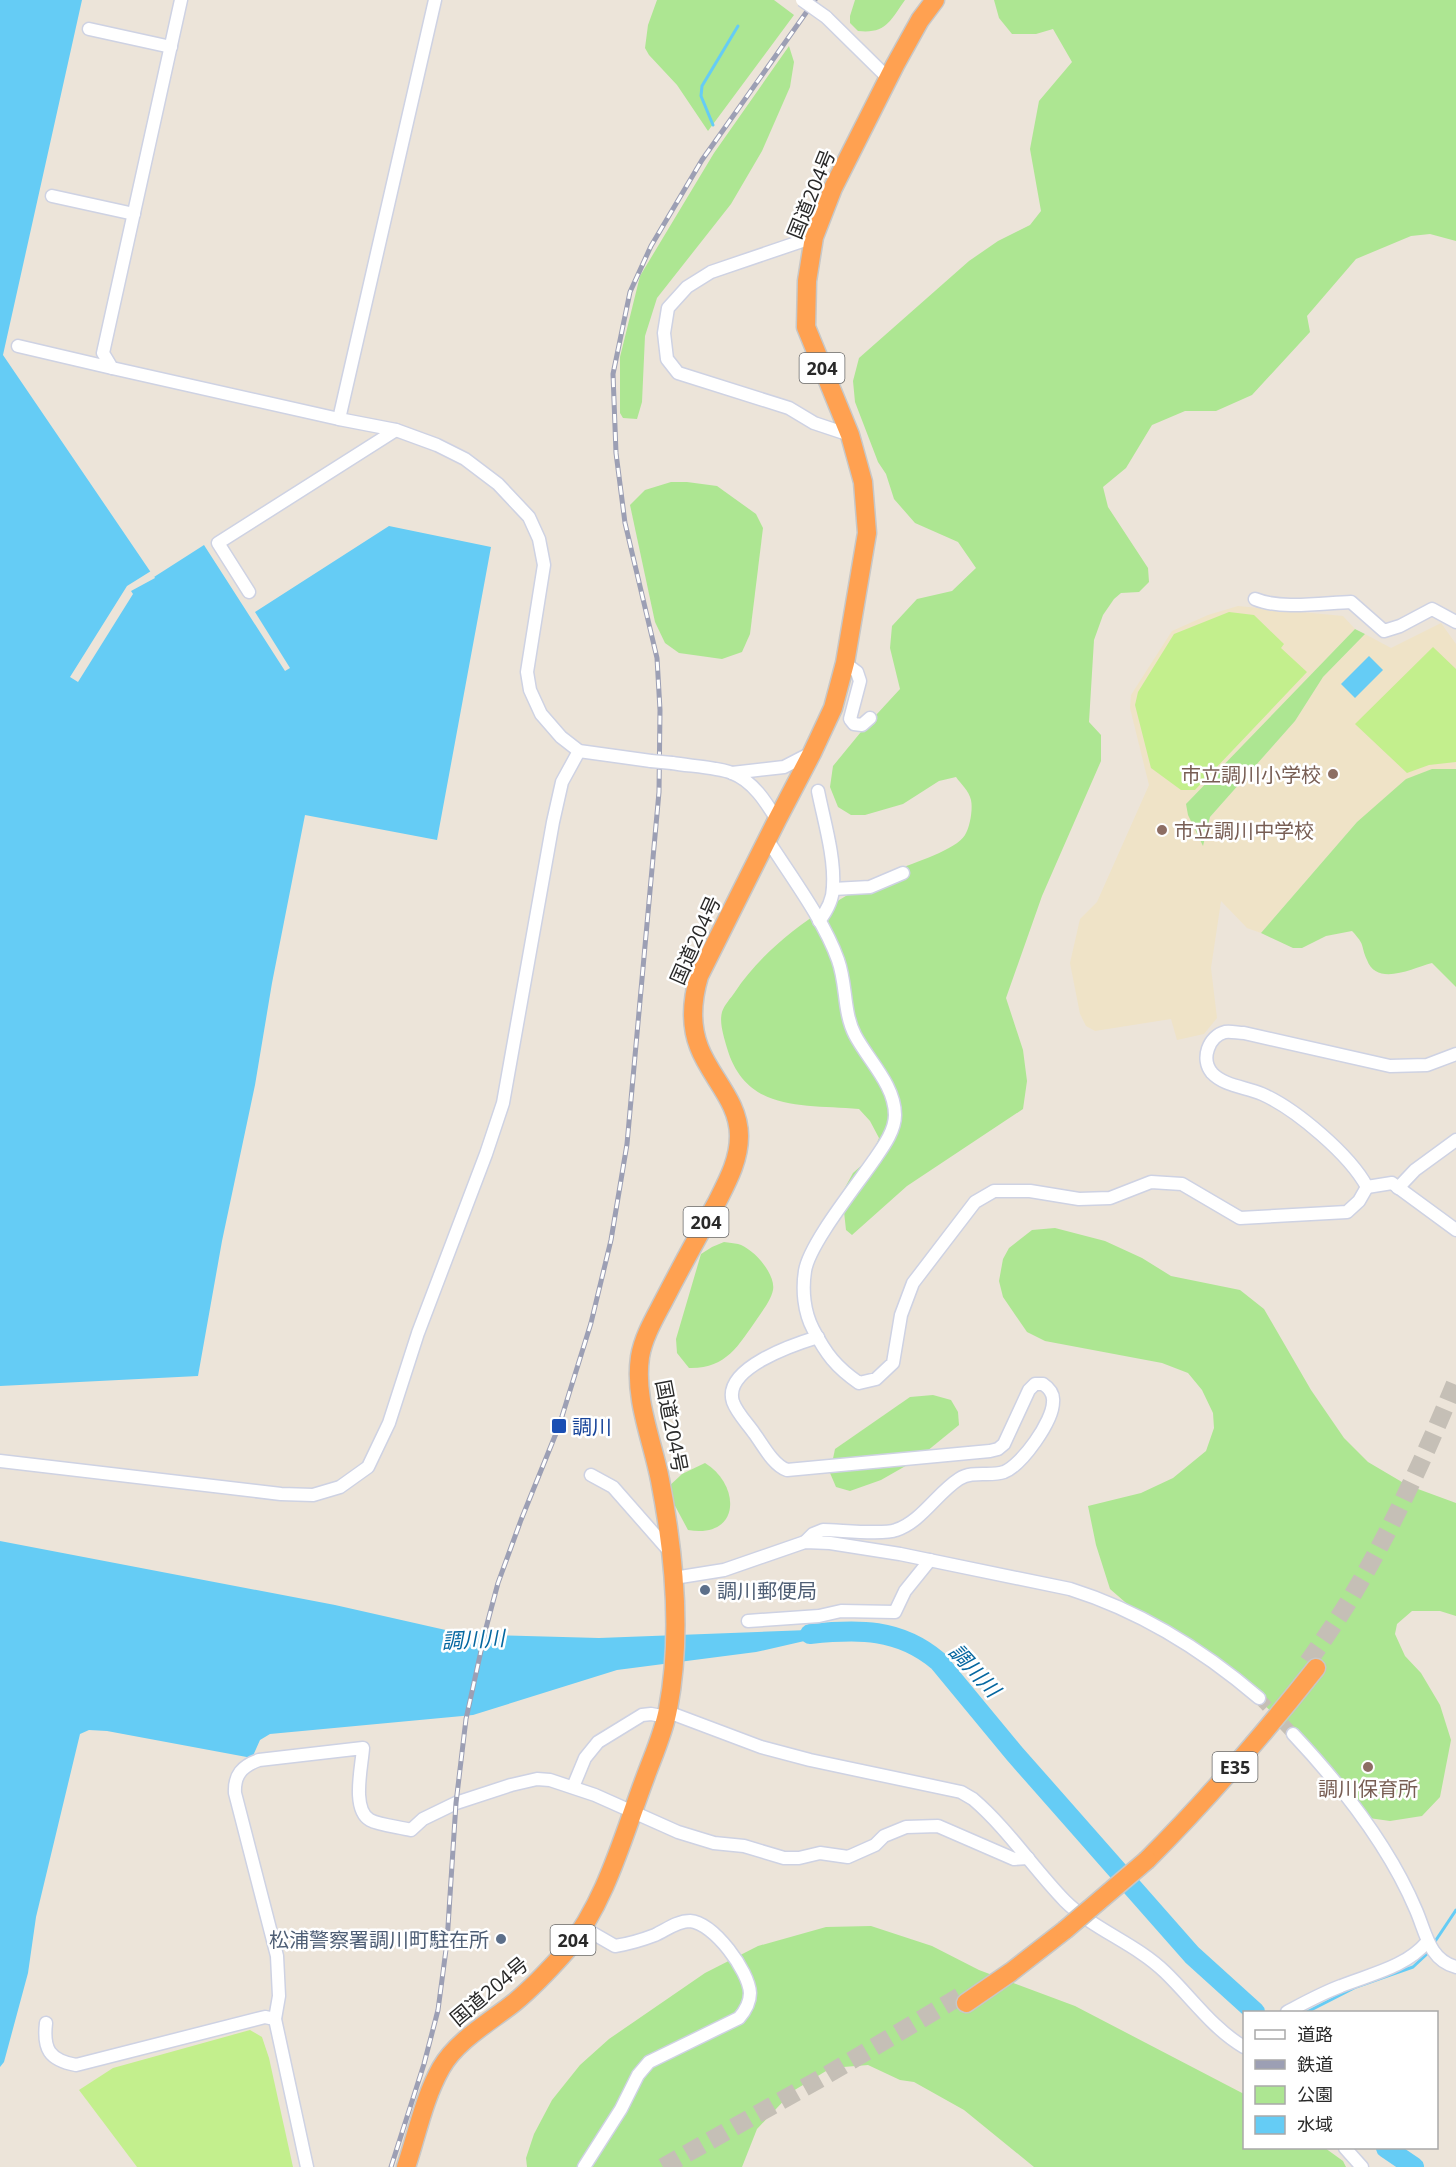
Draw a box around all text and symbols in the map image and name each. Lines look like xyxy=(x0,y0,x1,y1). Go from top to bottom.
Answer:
street label: 国道204号 xyxy=(781,145,841,243)
road number: 204 xyxy=(800,353,844,383)
place label: 市立調川小学校 xyxy=(1181,761,1321,788)
marker: 市立調川小学校 xyxy=(1326,767,1340,781)
place label: 市立調川中学校 xyxy=(1174,817,1314,844)
marker: 市立調川中学校 xyxy=(1155,823,1169,837)
street label: 国道204号 xyxy=(663,891,727,989)
road number: 204 xyxy=(684,1207,728,1237)
street label: 国道204号 xyxy=(650,1377,694,1475)
place label: 調川 xyxy=(572,1413,612,1440)
marker: 調川 xyxy=(550,1417,568,1435)
place label: 調川郵便局 xyxy=(717,1577,817,1604)
marker: 調川郵便局 xyxy=(698,1583,712,1597)
water label: 調川川 xyxy=(441,1623,507,1655)
water label: 調川川 xyxy=(943,1637,1008,1704)
road number: E35 xyxy=(1212,1752,1258,1782)
marker: 調川保育所 xyxy=(1361,1760,1375,1774)
place label: 調川保育所 xyxy=(1318,1775,1418,1802)
road number: 204 xyxy=(550,1925,596,1955)
place label: 松浦警察署調川町駐在所 xyxy=(269,1926,489,1953)
marker: 松浦警察署調川町駐在所 xyxy=(494,1932,508,1946)
street label: 国道204号 xyxy=(444,1950,534,2032)
legend xyxy=(1243,2011,1438,2149)
text: 道路 xyxy=(1297,2022,1333,2046)
text: 鉄道 xyxy=(1297,2052,1333,2076)
text: 公園 xyxy=(1297,2082,1333,2106)
text: 水域 xyxy=(1297,2112,1333,2136)

